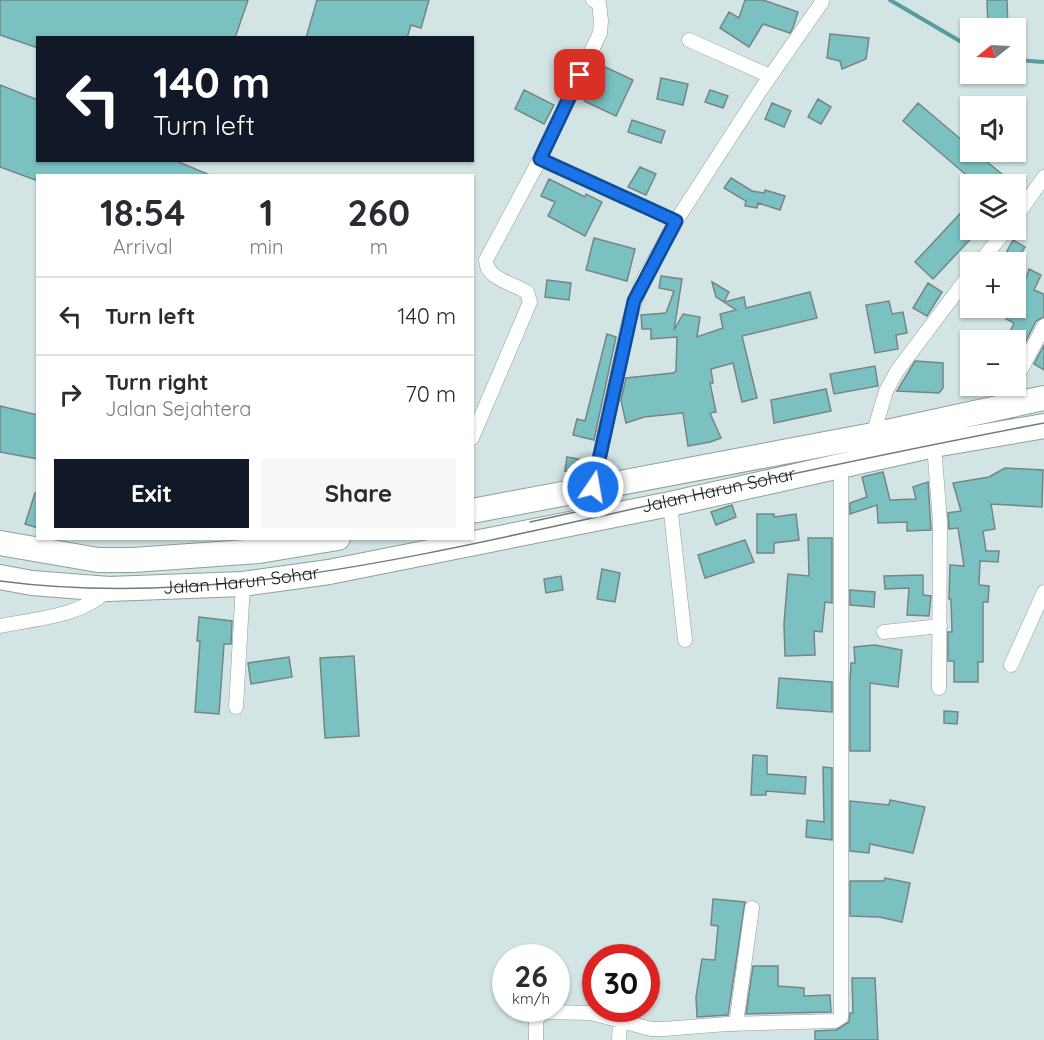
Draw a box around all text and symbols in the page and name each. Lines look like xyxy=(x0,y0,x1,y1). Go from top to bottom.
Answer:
north arrow xyxy=(960,18,1026,84)
map controls xyxy=(960,18,1026,396)
pin xyxy=(554,49,605,100)
text: 140 m xyxy=(153,56,270,109)
icon: arrive xyxy=(563,58,596,91)
icon: left xyxy=(54,60,132,138)
button: sound xyxy=(960,96,1026,162)
text: Turn left xyxy=(153,108,255,142)
button: layers xyxy=(960,174,1026,240)
text: 18:54 xyxy=(100,190,185,235)
text: 1 xyxy=(259,190,273,235)
text: 260 xyxy=(348,190,410,235)
text: Arrival xyxy=(113,234,173,259)
text: min xyxy=(249,234,284,259)
text: m xyxy=(370,234,388,259)
button: + xyxy=(960,252,1026,318)
icon: left xyxy=(54,300,87,333)
text: Turn left xyxy=(105,302,195,330)
text: 140 m xyxy=(397,302,456,330)
button: − xyxy=(960,330,1026,396)
text: Turn right xyxy=(105,368,209,396)
icon: right xyxy=(54,378,87,411)
text: 70 m xyxy=(406,380,456,408)
text: Jalan Sejahtera xyxy=(105,396,251,421)
position arrow xyxy=(561,455,625,519)
button: Exit xyxy=(54,459,249,528)
button: Share xyxy=(261,459,456,528)
street label: Jalan Harun Sohar xyxy=(639,462,798,518)
street label: Jalan Harun Sohar xyxy=(163,560,321,599)
speed limit sign: 30 xyxy=(582,944,660,1022)
text: 26 xyxy=(514,957,548,995)
text: km/h xyxy=(512,989,550,1008)

